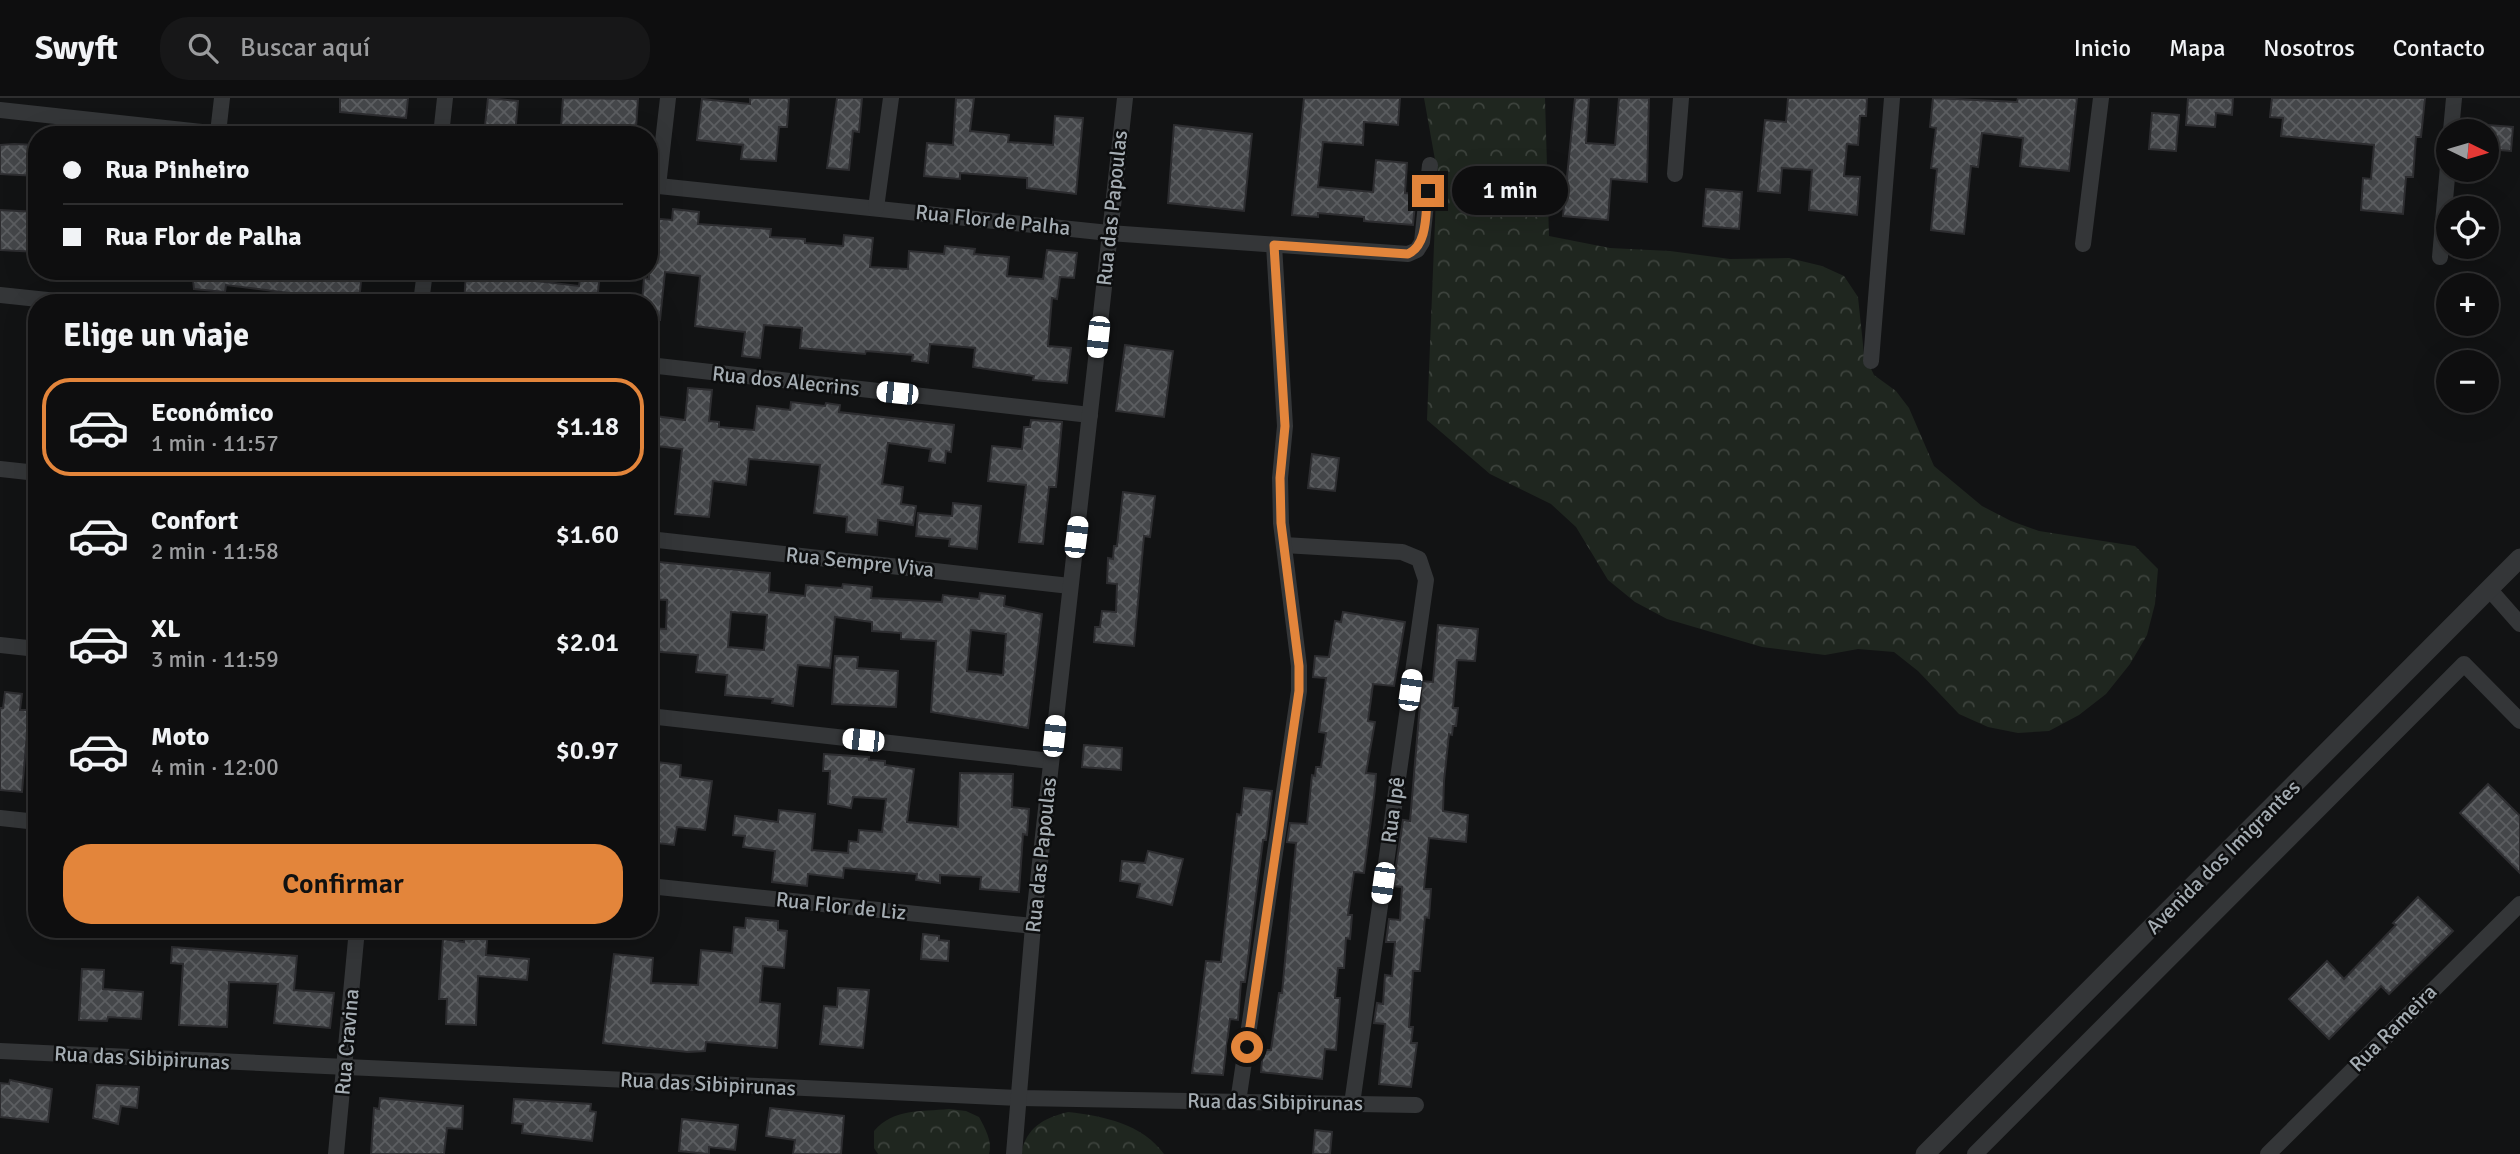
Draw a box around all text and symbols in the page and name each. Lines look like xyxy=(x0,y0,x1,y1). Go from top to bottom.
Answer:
search box xyxy=(160,17,650,80)
text: Swyft xyxy=(35,28,118,69)
icon: search xyxy=(184,29,222,67)
text: Buscar aquí xyxy=(240,32,370,64)
text: Inicio xyxy=(2074,33,2131,63)
text: Mapa xyxy=(2169,33,2225,63)
text: Nosotros xyxy=(2263,33,2355,63)
text: Contacto xyxy=(2393,33,2485,63)
north arrow xyxy=(2436,119,2499,182)
map controls xyxy=(2436,119,2499,413)
street label: Rua das Papoulas xyxy=(1091,129,1133,287)
text: Rua Pinheiro xyxy=(105,154,249,186)
callout: 1 min xyxy=(1452,166,1568,216)
route end xyxy=(1412,175,1444,207)
text: 1 min xyxy=(1482,176,1538,205)
button: locate xyxy=(2436,196,2499,259)
street label: Rua Flor de Palha xyxy=(914,199,1072,241)
text: Rua Flor de Palha xyxy=(105,221,302,253)
button: + xyxy=(2436,273,2499,336)
car xyxy=(1086,315,1111,359)
text: Elige un viaje xyxy=(63,316,249,355)
button: − xyxy=(2436,350,2499,413)
street label: Rua dos Alecrins xyxy=(711,360,861,402)
car xyxy=(876,380,919,406)
icon: car xyxy=(67,396,130,459)
text: Económico xyxy=(151,397,274,429)
text: $1.18 xyxy=(556,411,619,443)
text: 1 min · 11:57 xyxy=(151,429,279,458)
icon: car xyxy=(67,504,130,567)
text: Confort xyxy=(151,505,238,537)
car xyxy=(1064,515,1089,559)
text: $1.60 xyxy=(556,519,619,551)
text: 2 min · 11:58 xyxy=(151,537,279,566)
street label: Rua Sempre Viva xyxy=(784,541,936,583)
icon: car xyxy=(67,612,130,675)
text: XL xyxy=(151,613,181,645)
text: $2.01 xyxy=(556,627,619,659)
text: 3 min · 11:59 xyxy=(151,645,279,674)
car xyxy=(1397,668,1424,712)
car xyxy=(1042,714,1067,758)
icon: car xyxy=(67,720,130,783)
text: Moto xyxy=(151,721,209,753)
car xyxy=(842,727,885,753)
text: $0.97 xyxy=(556,735,619,767)
text: 4 min · 12:00 xyxy=(151,753,279,782)
street label: Avenida dos Imigrantes xyxy=(2140,774,2306,940)
street label: Rua Ipê xyxy=(1375,775,1411,845)
street label: Rua das Papoulas xyxy=(1020,776,1062,934)
button: Confirmar xyxy=(63,844,623,924)
car xyxy=(1370,861,1397,905)
street label: Rua Flor de Liz xyxy=(775,886,907,926)
street label: Rua Rameira xyxy=(2344,979,2442,1077)
street label: Rua Cravina xyxy=(329,988,365,1096)
route start xyxy=(1231,1031,1263,1063)
street label: Rua das Sibipirunas xyxy=(53,1040,231,1076)
street label: Rua das Sibipirunas xyxy=(619,1066,797,1102)
street label: Rua das Sibipirunas xyxy=(1187,1087,1363,1117)

